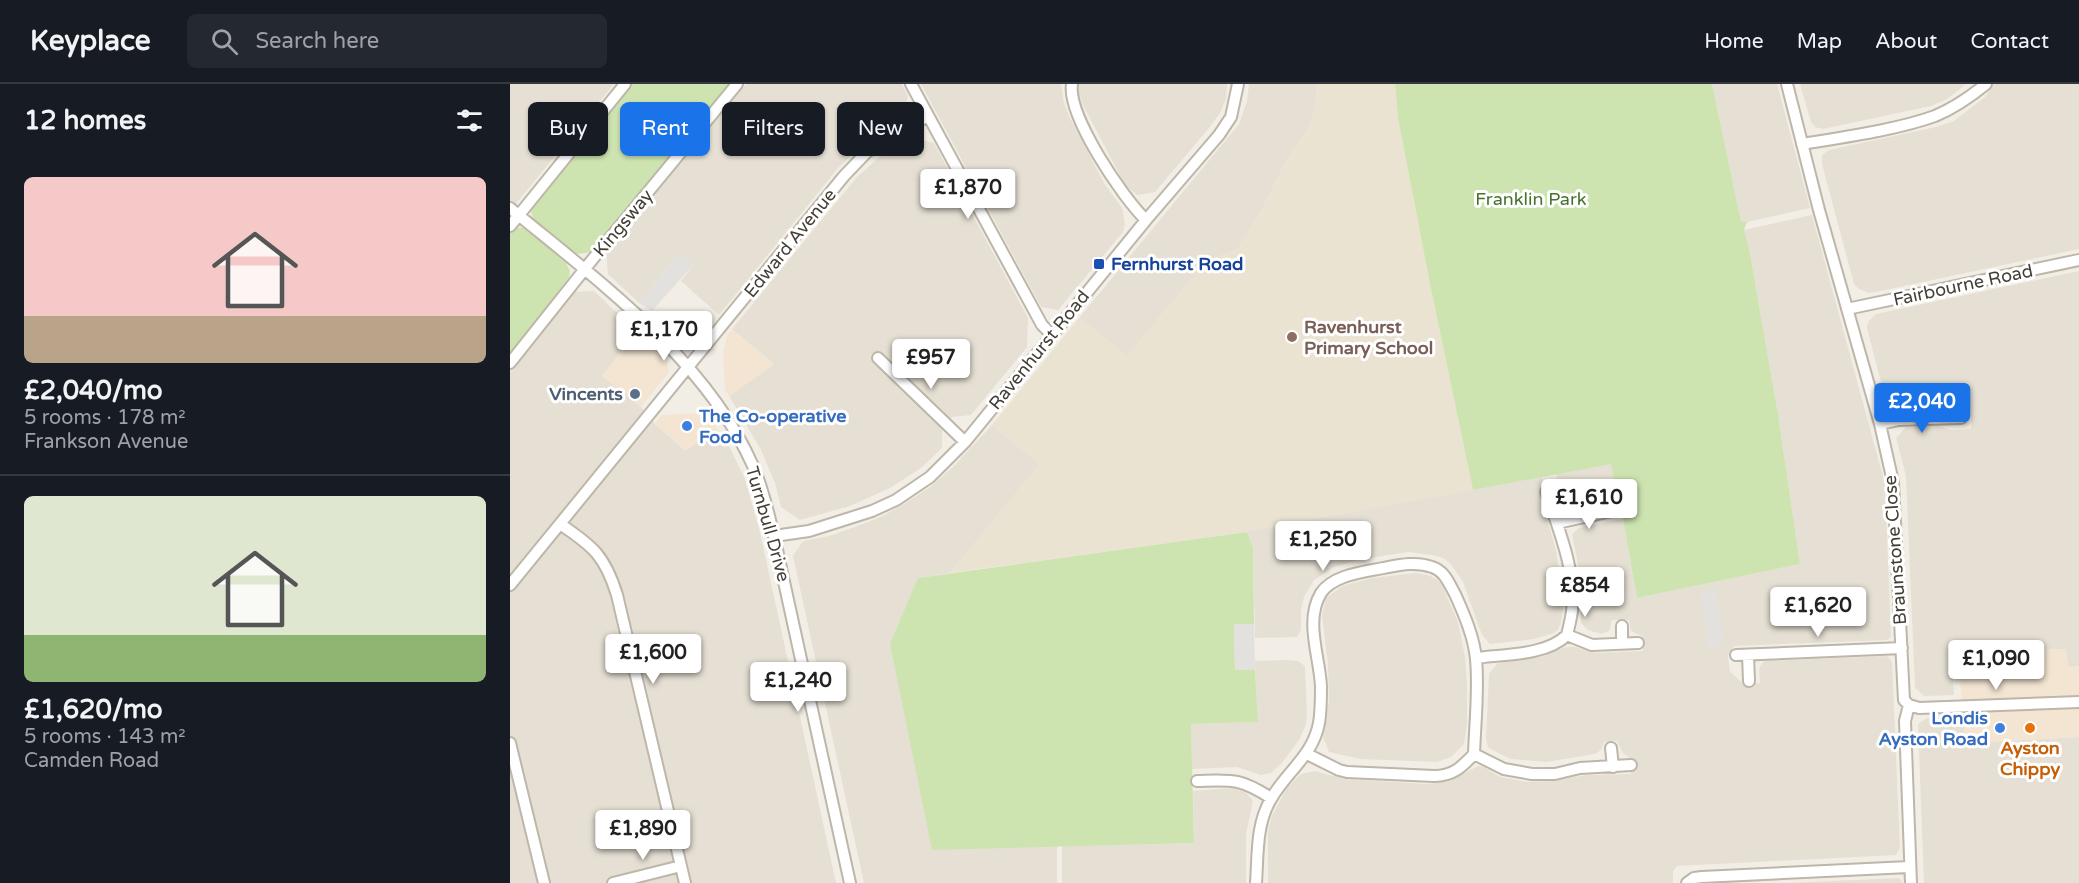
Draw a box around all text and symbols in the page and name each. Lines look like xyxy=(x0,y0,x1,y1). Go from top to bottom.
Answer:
search box xyxy=(187,14,607,68)
text: Keyplace xyxy=(30,24,151,58)
icon: search xyxy=(208,25,241,58)
text: Search here xyxy=(256,28,379,54)
text: Home xyxy=(1704,29,1764,54)
text: Map xyxy=(1797,29,1842,54)
text: About xyxy=(1875,29,1937,54)
text: Contact xyxy=(1970,29,2049,54)
chip: Buy xyxy=(528,102,608,156)
chip: Rent xyxy=(620,102,710,156)
chip: Filters xyxy=(722,102,825,156)
chip: New xyxy=(837,102,924,156)
icon: filters xyxy=(453,104,486,137)
text: 12 homes xyxy=(24,105,146,136)
pin: £1,870 xyxy=(919,169,1017,220)
text: £1,870 xyxy=(934,176,1002,200)
street label: Edward Avenue xyxy=(739,184,841,302)
street label: Kingsway xyxy=(588,185,658,261)
park label: Franklin Park xyxy=(1475,188,1587,210)
icon: home xyxy=(201,216,309,324)
place label: Fernhurst Road xyxy=(1111,253,1243,275)
marker: Fernhurst Road xyxy=(1092,257,1106,271)
street label: Fairbourne Road xyxy=(1891,259,2035,311)
street label: Ravenhurst Road xyxy=(984,286,1094,414)
pin: £1,170 xyxy=(615,311,713,362)
place label: Ravenhurst Primary School xyxy=(1304,316,1433,359)
text: £1,170 xyxy=(630,318,698,342)
marker: Ravenhurst Primary School xyxy=(1285,330,1299,344)
pin: £957 xyxy=(895,339,967,390)
text: £957 xyxy=(906,346,956,370)
text: £2,040/mo xyxy=(24,375,163,406)
place label: Vincents xyxy=(549,383,623,405)
pin: £2,040 xyxy=(1873,383,1971,434)
marker: Vincents xyxy=(628,387,642,401)
text: £2,040 xyxy=(1888,390,1956,414)
place label: The Co-operative Food xyxy=(698,405,846,448)
text: 5 rooms · 178 m² xyxy=(24,406,186,430)
marker: The Co-operative Food xyxy=(680,419,694,433)
text: Frankson Avenue xyxy=(24,430,188,454)
street label: Turnbull Drive xyxy=(741,464,795,584)
street label: Braunstone Close xyxy=(1879,474,1911,626)
pin: £1,610 xyxy=(1540,479,1638,530)
text: £1,610 xyxy=(1555,486,1623,510)
pin: £1,250 xyxy=(1274,521,1372,572)
text: £1,250 xyxy=(1289,528,1357,552)
icon: home xyxy=(201,535,309,643)
pin: £854 xyxy=(1549,567,1621,618)
text: £854 xyxy=(1560,574,1610,598)
pin: £1,620 xyxy=(1769,587,1867,638)
text: £1,620 xyxy=(1784,594,1852,618)
pin: £1,600 xyxy=(604,634,702,685)
pin: £1,090 xyxy=(1947,640,2045,691)
text: £1,600 xyxy=(619,641,687,665)
text: £1,090 xyxy=(1962,647,2030,671)
pin: £1,240 xyxy=(749,662,847,713)
text: £1,240 xyxy=(764,669,832,693)
text: £1,620/mo xyxy=(24,694,163,725)
place label: Londis Ayston Road xyxy=(1878,707,1988,750)
marker: Londis Ayston Road xyxy=(1993,721,2007,735)
marker: Ayston Chippy xyxy=(2023,721,2037,735)
text: 5 rooms · 143 m² xyxy=(24,725,186,749)
place label: Ayston Chippy xyxy=(2000,737,2060,780)
text: Camden Road xyxy=(24,749,159,773)
pin: £1,890 xyxy=(594,810,692,861)
text: £1,890 xyxy=(609,817,677,841)

